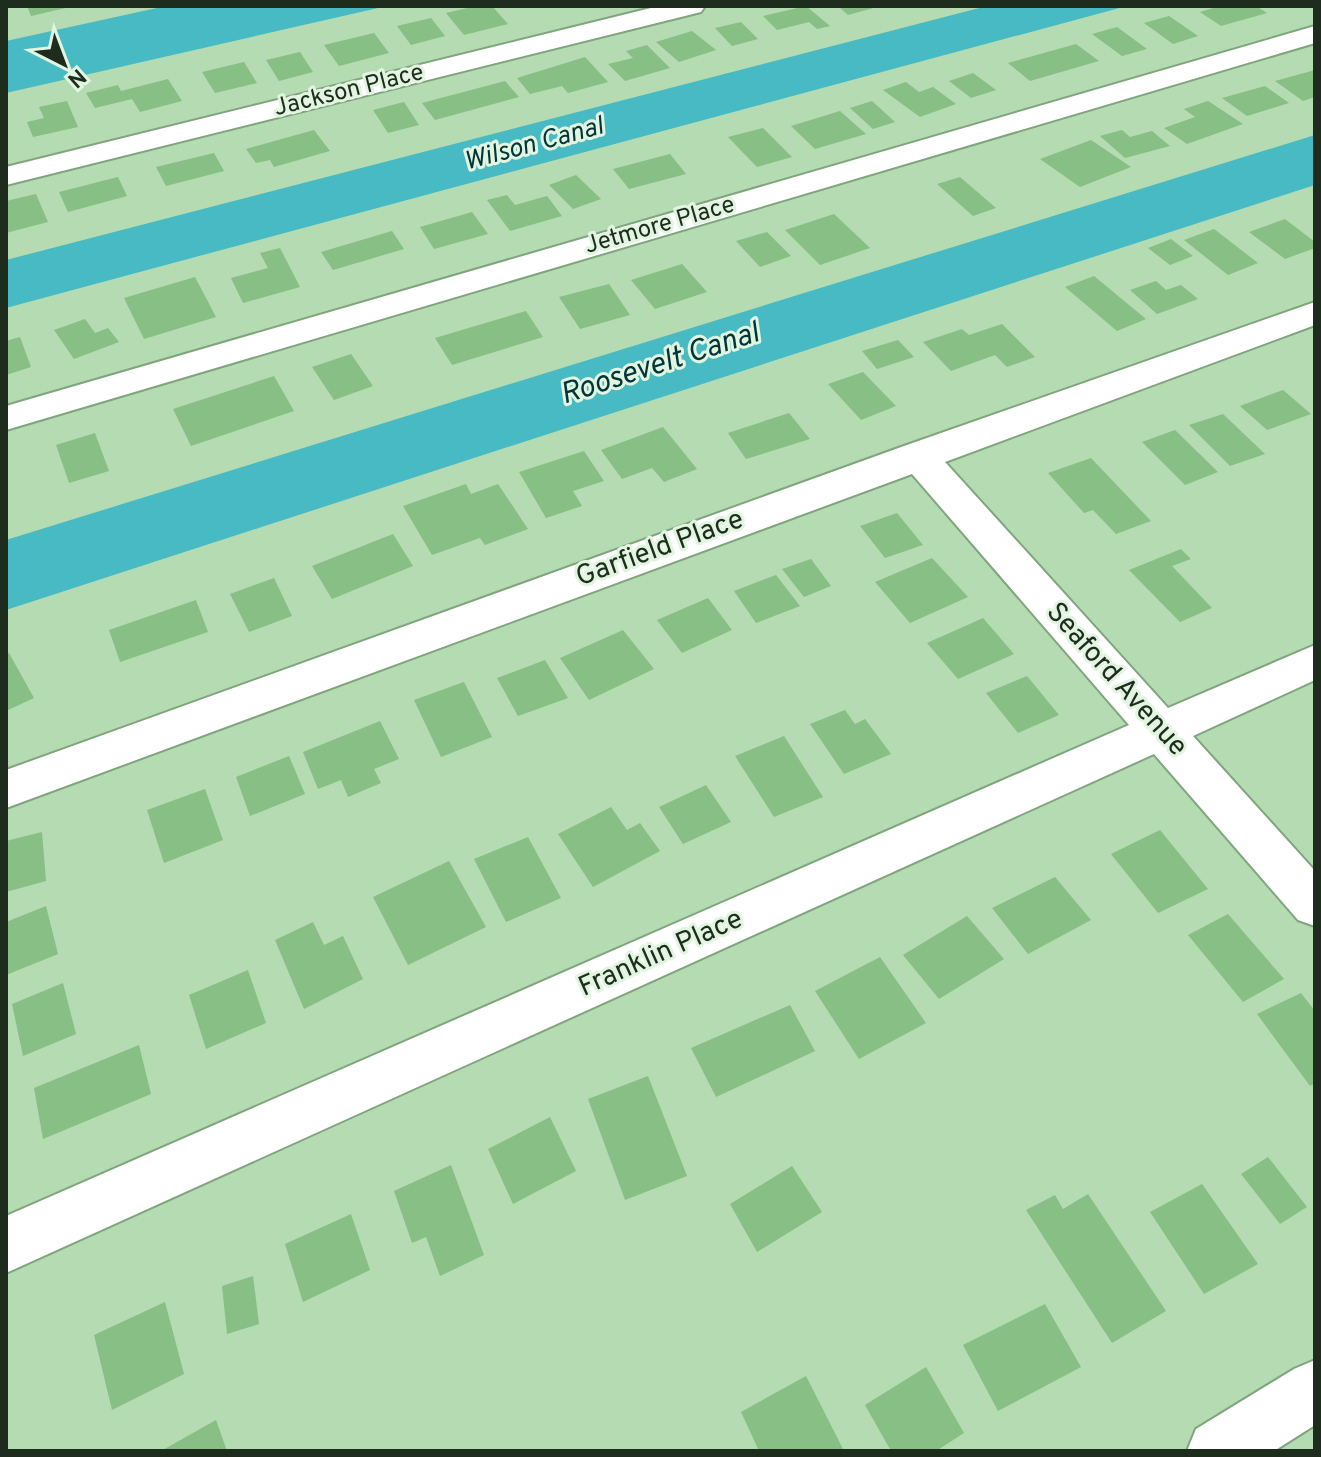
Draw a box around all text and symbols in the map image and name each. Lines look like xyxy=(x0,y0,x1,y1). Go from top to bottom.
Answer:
north arrow xyxy=(24,24,104,104)
street label: Jackson Place xyxy=(271,58,427,124)
text: N xyxy=(61,62,91,92)
water label: Wilson Canal xyxy=(461,110,608,179)
street label: Jetmore Place xyxy=(582,190,738,262)
water label: Roosevelt Canal xyxy=(556,315,765,415)
street label: Garfield Place xyxy=(571,502,749,596)
street label: Seaford Avenue xyxy=(1037,595,1195,765)
street label: Franklin Place xyxy=(573,902,749,1006)

